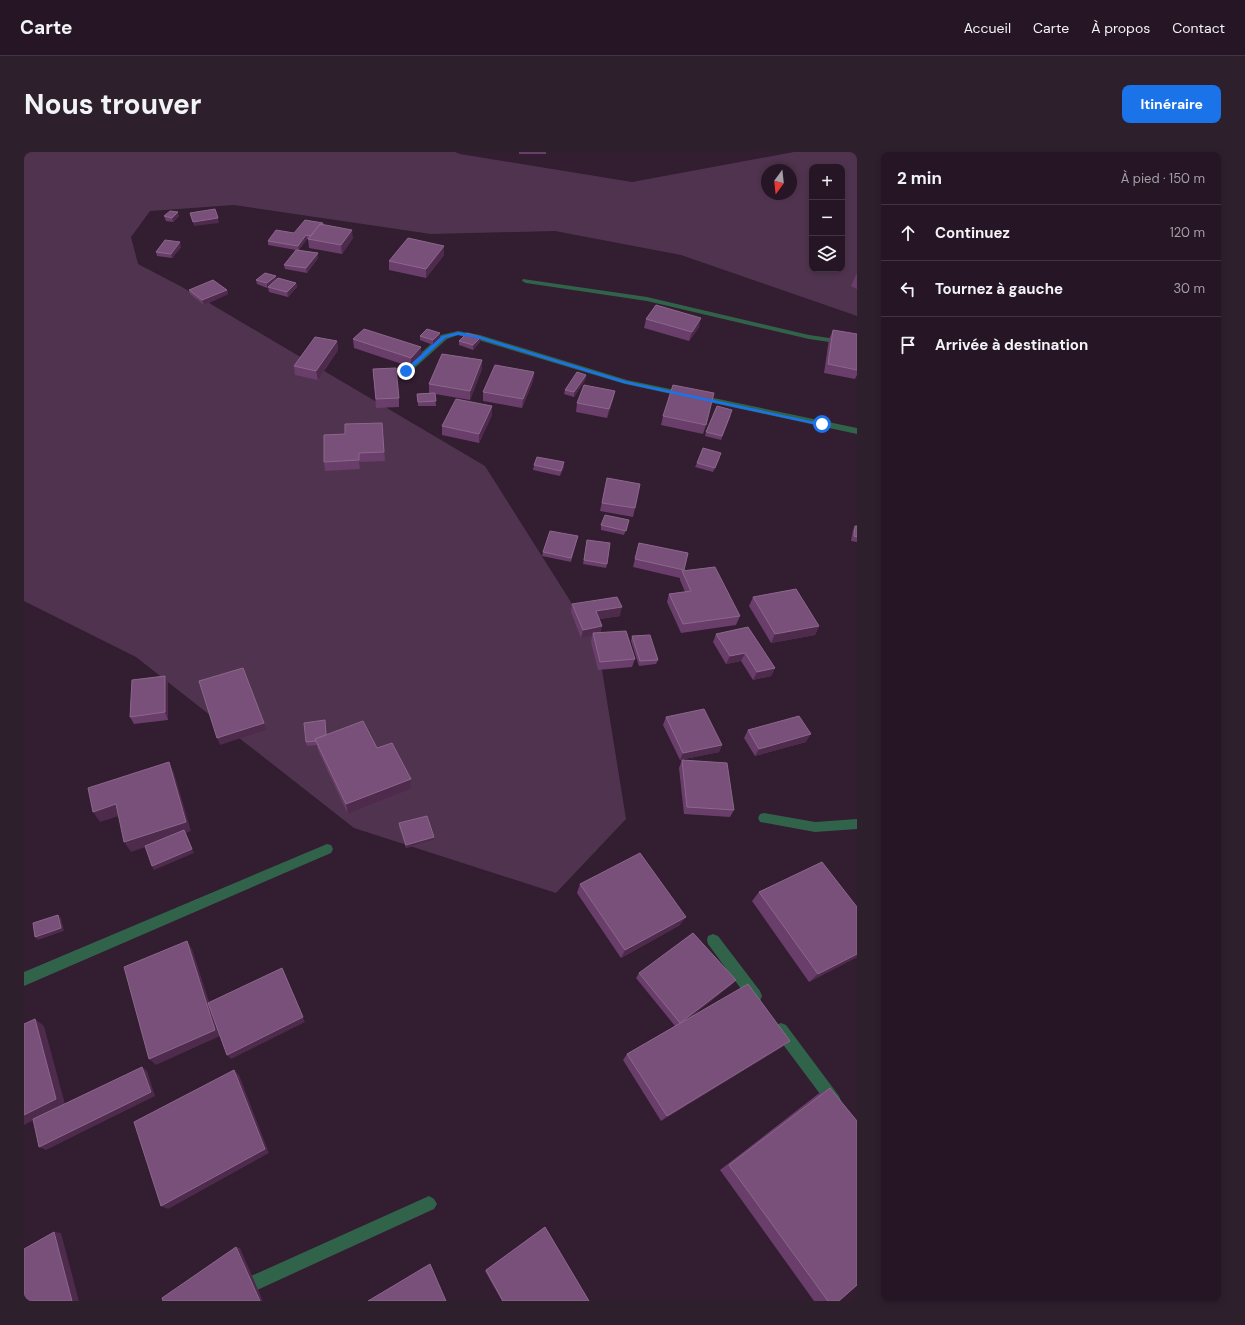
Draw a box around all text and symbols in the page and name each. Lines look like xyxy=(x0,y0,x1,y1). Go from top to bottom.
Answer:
text: Carte xyxy=(20,15,72,40)
text: Accueil xyxy=(964,19,1011,37)
text: Carte xyxy=(1033,19,1069,37)
text: À propos xyxy=(1091,19,1150,37)
text: Contact xyxy=(1172,19,1225,37)
button: Itinéraire xyxy=(1122,85,1221,123)
text: Nous trouver xyxy=(24,86,201,123)
north arrow xyxy=(761,164,797,200)
map controls xyxy=(809,164,845,272)
button: + xyxy=(809,164,845,200)
text: 2 min xyxy=(897,167,942,189)
text: À pied · 150 m xyxy=(1121,170,1205,187)
button: − xyxy=(809,200,845,236)
icon: ahead xyxy=(897,222,919,244)
text: Continuez xyxy=(935,223,1010,243)
text: 120 m xyxy=(1170,224,1205,241)
button: layers xyxy=(809,236,845,272)
icon: left xyxy=(897,278,919,300)
text: Tournez à gauche xyxy=(935,279,1063,299)
text: 30 m xyxy=(1173,280,1205,297)
icon: arrive xyxy=(897,334,919,356)
text: Arrivée à destination xyxy=(935,335,1088,355)
route end xyxy=(397,362,415,380)
route start xyxy=(813,415,831,433)

